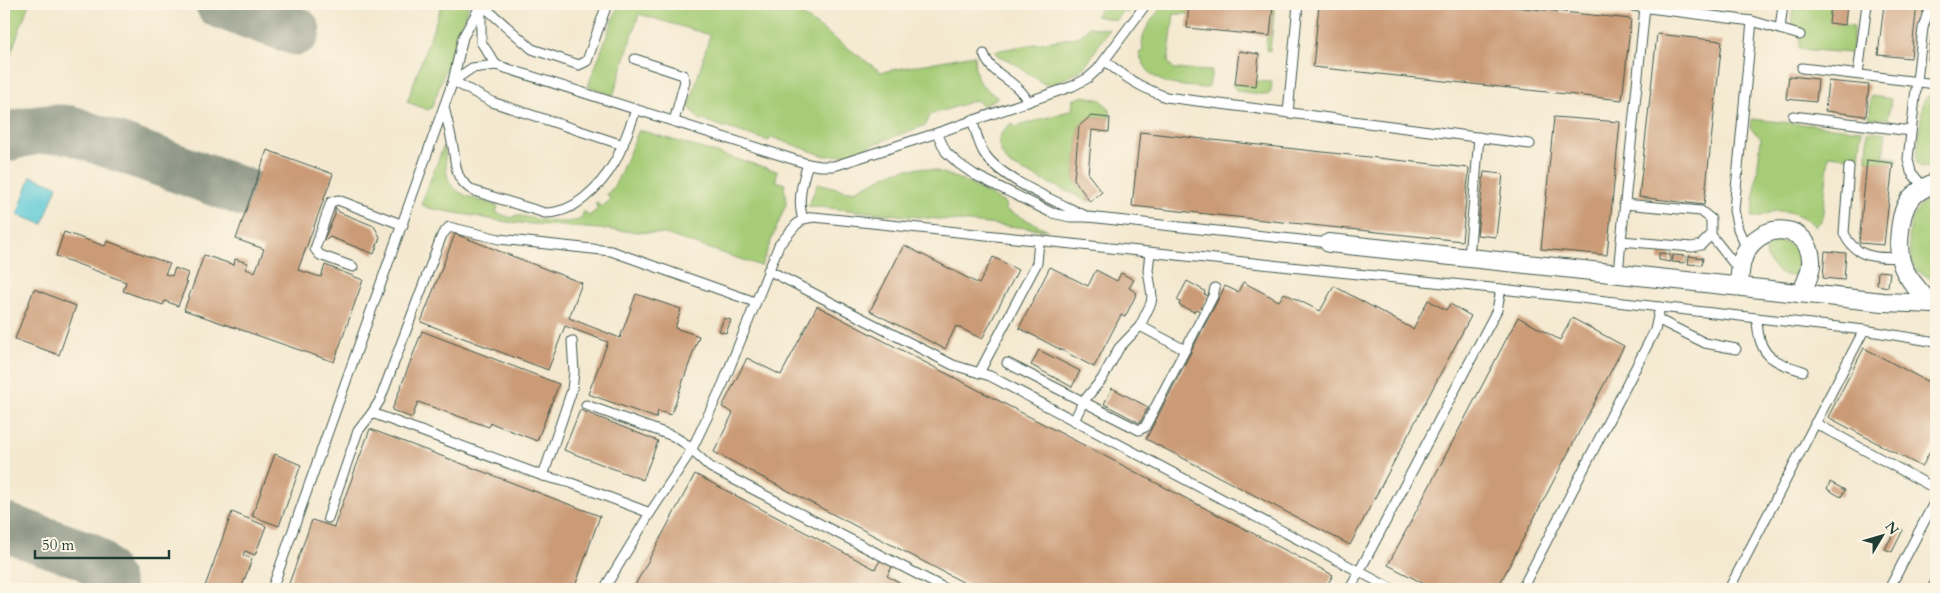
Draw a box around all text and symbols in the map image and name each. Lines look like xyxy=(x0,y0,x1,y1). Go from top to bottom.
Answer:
north arrow xyxy=(1858,510,1908,560)
text: N xyxy=(1881,518,1903,539)
scale bar xyxy=(35,528,169,560)
text: 50 m xyxy=(42,535,74,555)

